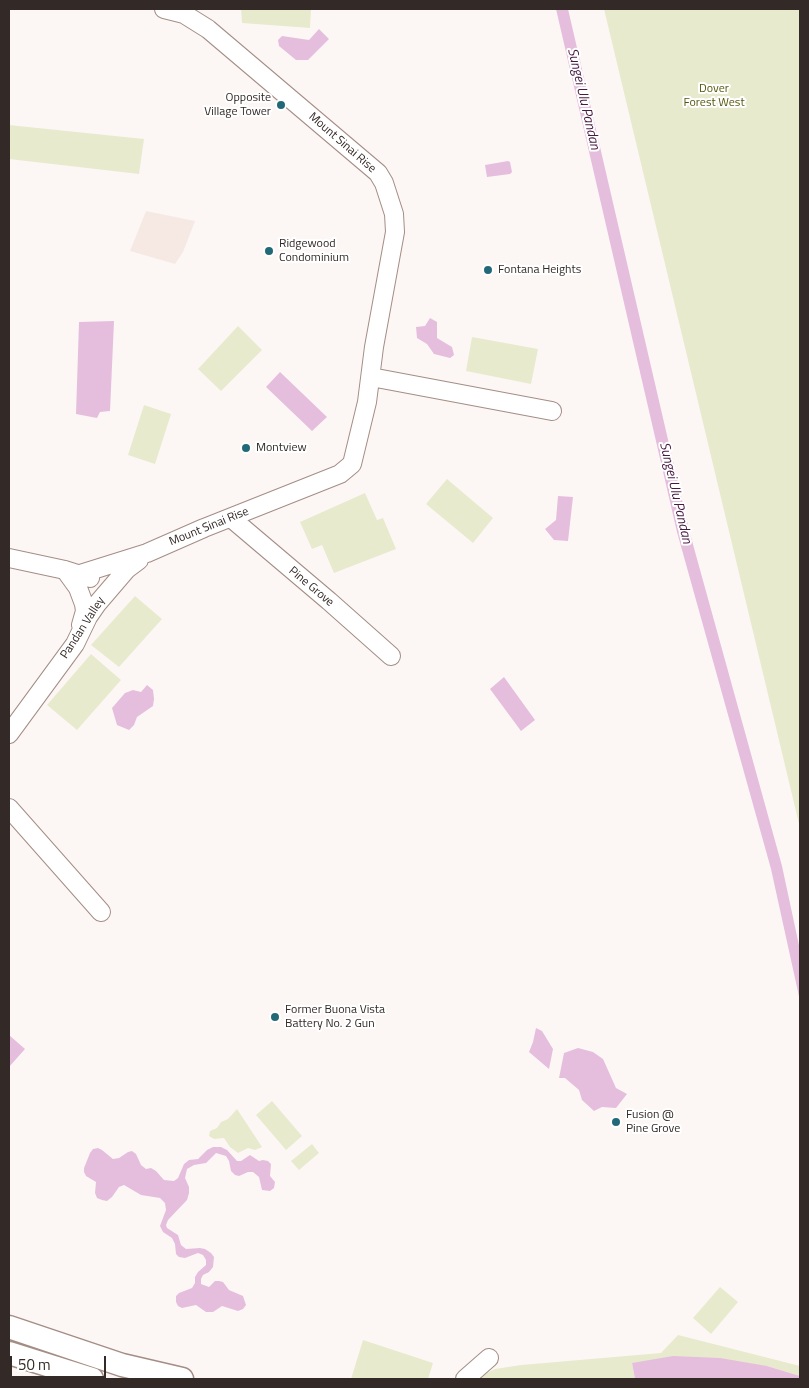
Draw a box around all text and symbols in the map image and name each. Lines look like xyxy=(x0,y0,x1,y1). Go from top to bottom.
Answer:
water label: Sungei Ulu Pandan xyxy=(563,46,603,152)
park label: Dover Forest West xyxy=(683,82,745,110)
place label: Opposite Village Tower xyxy=(204,91,271,119)
marker: Opposite Village Tower xyxy=(275,99,287,111)
street label: Mount Sinai Rise xyxy=(305,110,379,176)
place label: Ridgewood Condominium xyxy=(279,237,349,265)
marker: Ridgewood Condominium xyxy=(263,245,275,257)
place label: Fontana Heights xyxy=(498,263,581,277)
marker: Fontana Heights xyxy=(482,264,494,276)
water label: Sungei Ulu Pandan xyxy=(655,440,695,546)
place label: Montview xyxy=(256,441,307,455)
marker: Montview xyxy=(240,442,252,454)
street label: Mount Sinai Rise xyxy=(167,504,251,550)
street label: Pine Grove xyxy=(286,564,336,610)
street label: Pandan Valley xyxy=(58,594,108,662)
place label: Former Buona Vista Battery No. 2 Gun xyxy=(285,1003,385,1031)
marker: Former Buona Vista Battery No. 2 Gun xyxy=(269,1011,281,1023)
place label: Fusion @ Pine Grove xyxy=(626,1108,680,1136)
marker: Fusion @ Pine Grove xyxy=(610,1116,622,1128)
scale bar xyxy=(12,1346,109,1378)
text: 50 m xyxy=(18,1353,51,1376)

